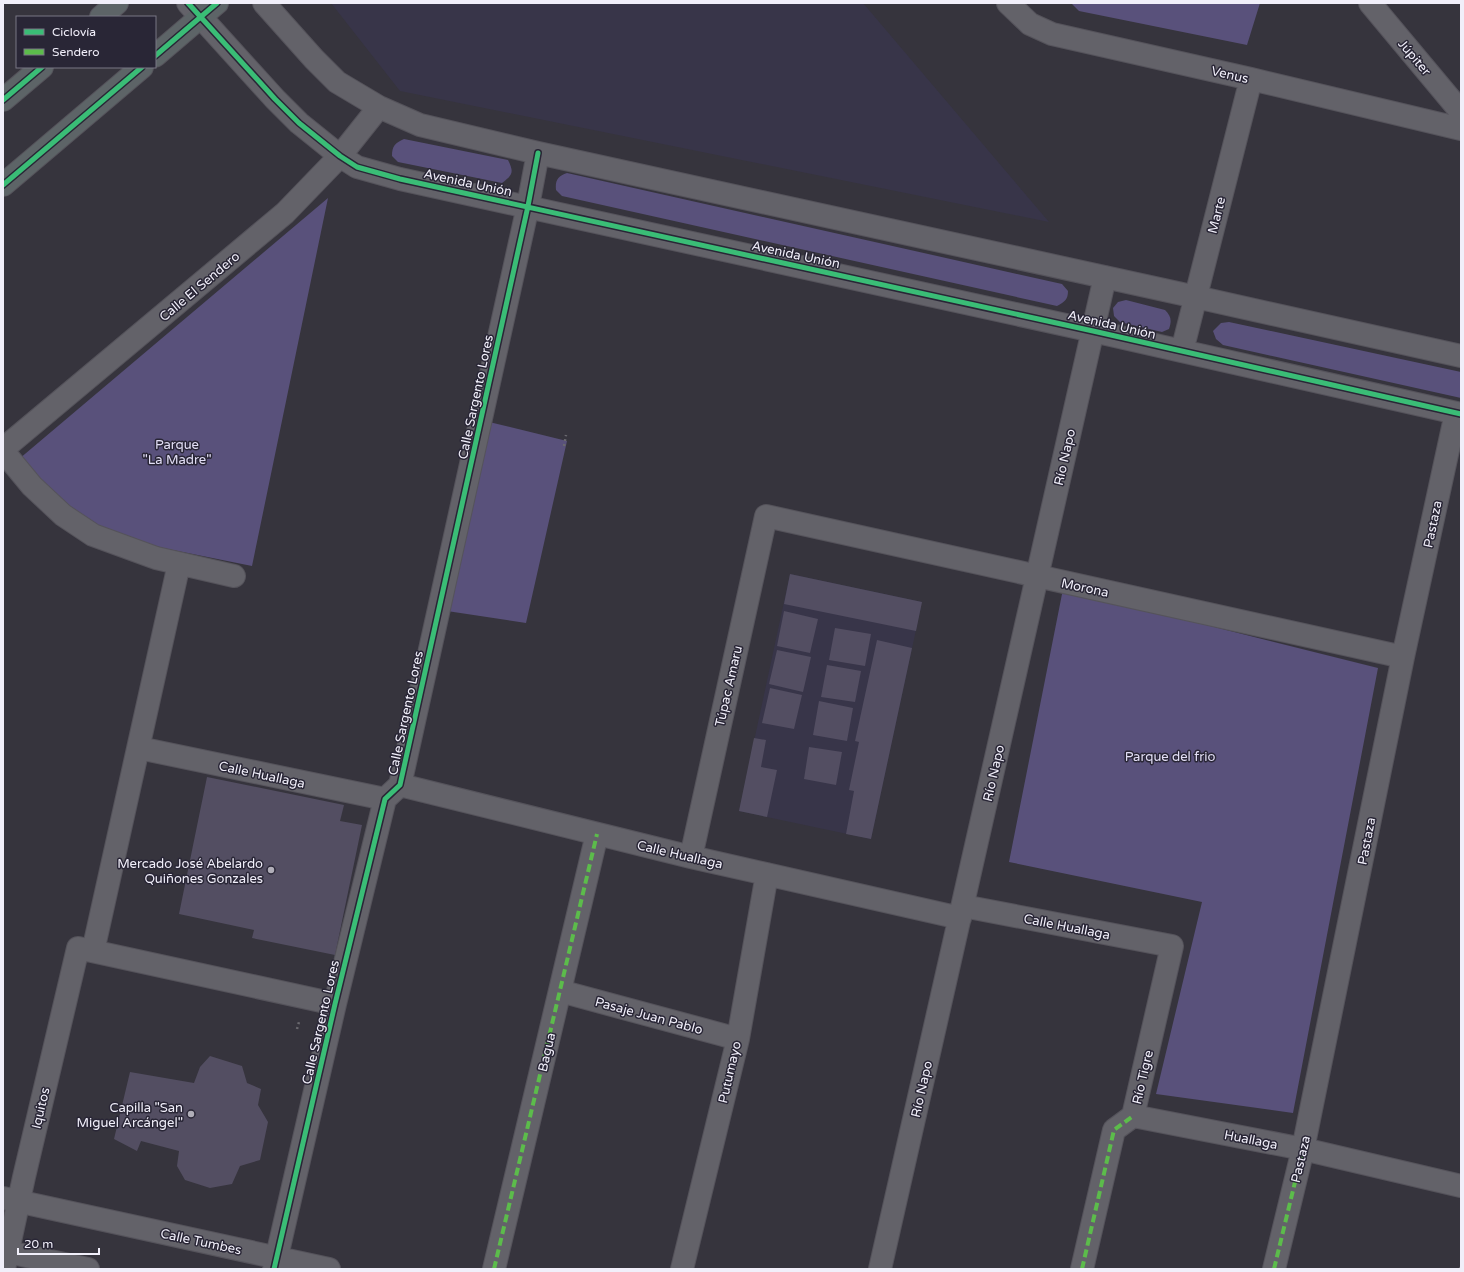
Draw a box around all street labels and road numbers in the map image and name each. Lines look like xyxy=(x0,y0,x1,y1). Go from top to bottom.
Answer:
street label: Júpiter xyxy=(1394,36,1434,79)
street label: Venus xyxy=(1210,63,1250,87)
street label: Avenida Unión xyxy=(422,166,513,200)
street label: Marte xyxy=(1205,195,1229,235)
street label: Avenida Unión xyxy=(750,238,841,272)
street label: Calle El Sendero xyxy=(156,248,243,325)
street label: Avenida Unión xyxy=(1066,307,1157,343)
street label: Calle Sargento Lores xyxy=(455,333,497,461)
street label: Río Napo xyxy=(1051,427,1079,487)
street label: Pastaza xyxy=(1420,499,1446,549)
street label: Morona xyxy=(1060,575,1110,601)
street label: Túpac Amaru xyxy=(712,644,746,728)
street label: Calle Sargento Lores xyxy=(385,649,427,777)
street label: Río Napo xyxy=(980,743,1008,803)
street label: Calle Huallaga xyxy=(217,758,306,792)
street label: Pastaza xyxy=(1355,816,1379,866)
street label: Calle Huallaga xyxy=(635,837,724,873)
street label: Calle Huallaga xyxy=(1022,911,1111,943)
street label: Calle Sargento Lores xyxy=(299,959,343,1086)
street label: Pasaje Juan Pablo xyxy=(593,994,704,1038)
street label: Bagua xyxy=(535,1031,559,1073)
street label: Putumayo xyxy=(715,1039,745,1105)
street label: Río Tigre xyxy=(1129,1049,1157,1106)
street label: Río Napo xyxy=(908,1059,936,1119)
street label: Iquitos xyxy=(28,1086,53,1130)
street label: Huallaga xyxy=(1223,1127,1279,1153)
street label: Pastaza xyxy=(1288,1134,1314,1184)
street label: Calle Tumbes xyxy=(159,1226,243,1258)

